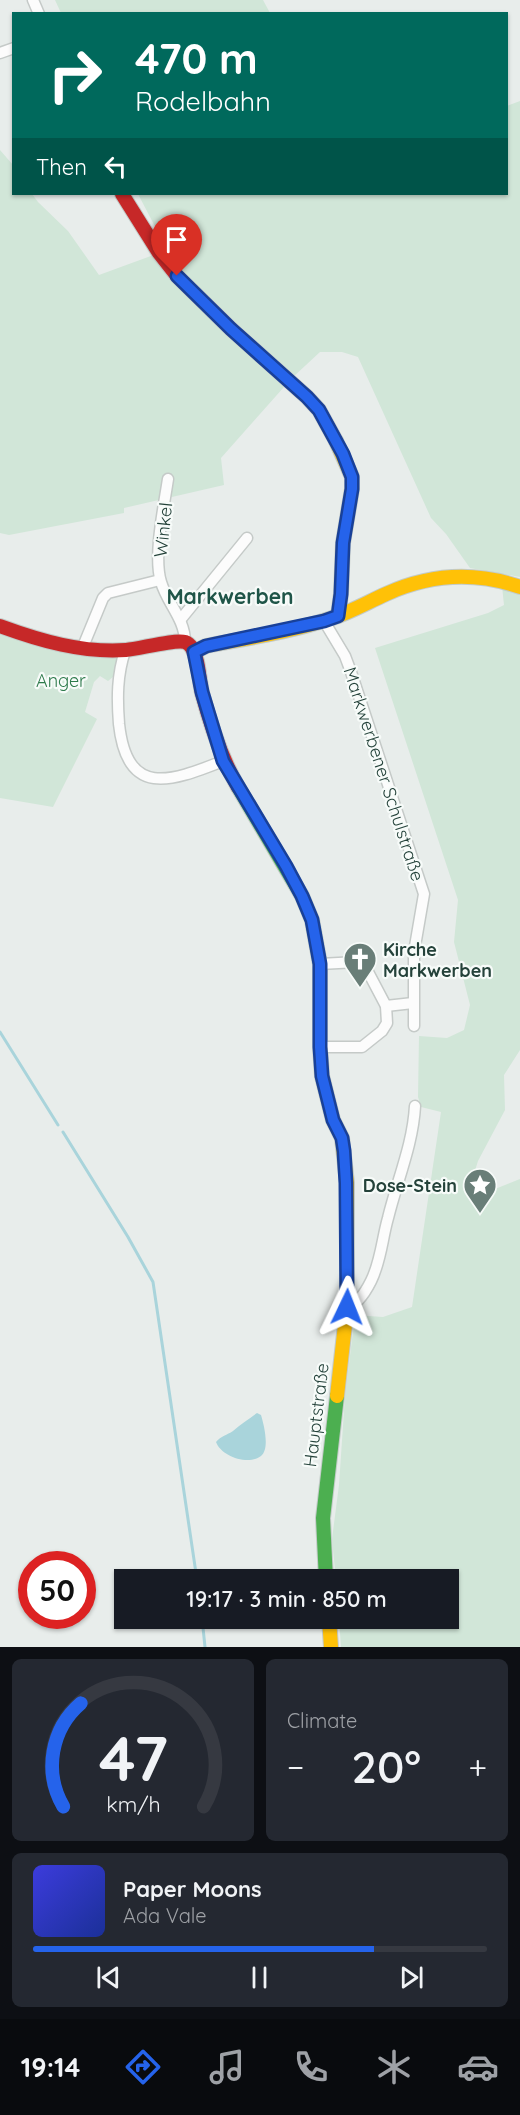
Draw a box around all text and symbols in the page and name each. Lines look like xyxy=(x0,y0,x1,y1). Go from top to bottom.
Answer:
text: 470 m xyxy=(135,32,258,85)
icon: right xyxy=(36,36,114,114)
text: Rodelbahn xyxy=(135,84,271,118)
icon: left xyxy=(99,150,132,183)
text: Then xyxy=(36,153,87,181)
pin xyxy=(151,214,202,276)
icon: arrive xyxy=(160,223,193,256)
street label: Winkel xyxy=(149,501,177,559)
district label: Markwerben xyxy=(166,583,294,609)
street label: Markwerbener Schulstraße xyxy=(338,664,430,884)
park label: Anger xyxy=(36,669,86,692)
place label: Kirche Markwerben xyxy=(383,938,492,982)
church icon: Kirche Markwerben xyxy=(342,941,378,988)
place icon: Dose-Stein xyxy=(462,1167,498,1214)
place label: Dose-Stein xyxy=(363,1174,457,1197)
position arrow xyxy=(315,1275,379,1339)
street label: Hauptstraße xyxy=(298,1362,334,1468)
speed limit sign: 50 xyxy=(18,1551,96,1629)
text: 19:17 · 3 min · 850 m xyxy=(186,1585,387,1613)
text: Climate xyxy=(287,1708,357,1733)
text: 47 xyxy=(98,1719,168,1797)
text: 20° xyxy=(352,1738,421,1794)
text: − xyxy=(287,1746,304,1787)
text: + xyxy=(468,1746,487,1787)
text: km/h xyxy=(106,1791,160,1817)
text: Paper Moons xyxy=(123,1875,262,1903)
text: Ada Vale xyxy=(123,1903,207,1928)
icon: previous xyxy=(92,1961,125,1994)
icon: pause xyxy=(243,1961,276,1994)
icon: next xyxy=(395,1961,428,1994)
icon: directions xyxy=(122,2046,164,2088)
icon: music xyxy=(206,2046,248,2088)
icon: phone xyxy=(290,2046,332,2088)
icon: climate xyxy=(373,2046,415,2088)
icon: car xyxy=(457,2046,499,2088)
text: 19:14 xyxy=(21,2050,80,2084)

